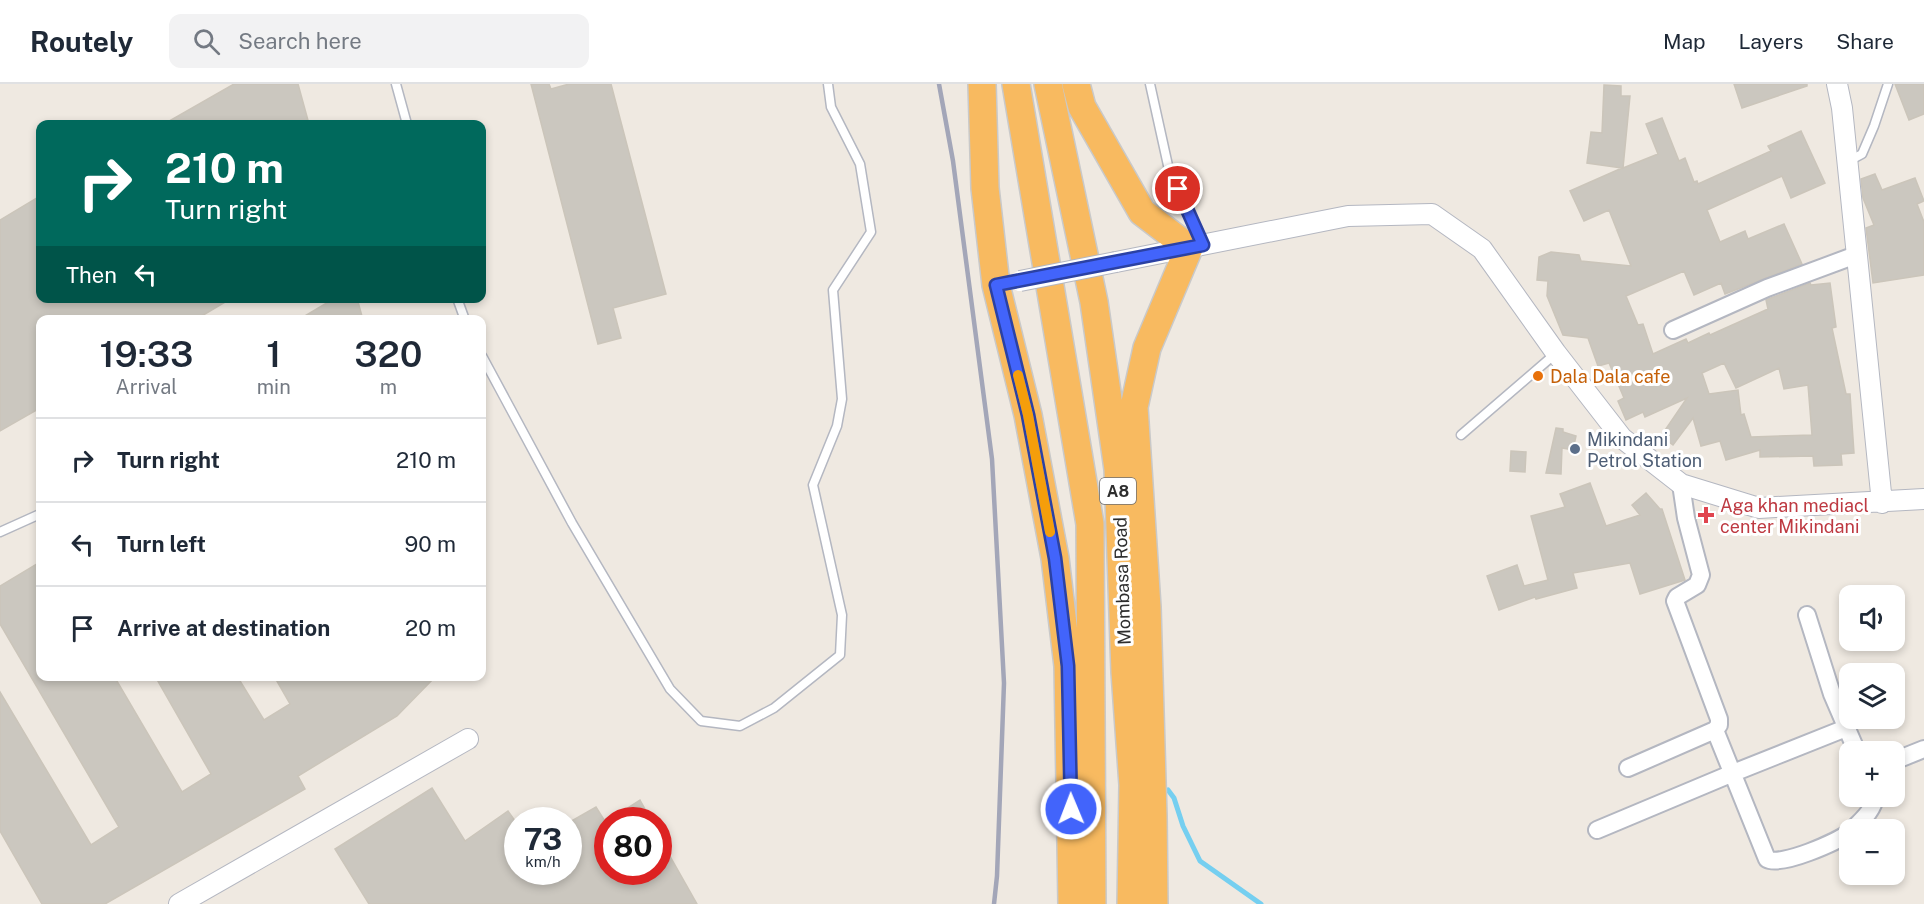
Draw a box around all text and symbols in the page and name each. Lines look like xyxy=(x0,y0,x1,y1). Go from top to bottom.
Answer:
search box xyxy=(169,14,589,68)
text: Routely xyxy=(30,25,133,58)
icon: search xyxy=(190,25,223,58)
text: Search here xyxy=(238,28,362,54)
text: Map xyxy=(1663,29,1706,54)
text: Layers xyxy=(1739,29,1803,54)
text: Share xyxy=(1836,29,1894,54)
text: 210 m xyxy=(165,143,284,192)
icon: right xyxy=(66,144,144,222)
pin xyxy=(1152,163,1203,214)
icon: arrive xyxy=(1161,172,1194,205)
text: Turn right xyxy=(165,193,288,225)
icon: left xyxy=(129,258,162,291)
text: Then xyxy=(66,262,117,288)
text: 19:33 xyxy=(100,333,193,375)
text: 1 xyxy=(266,333,281,375)
text: 320 xyxy=(354,333,422,375)
place label: Dala Dala cafe xyxy=(1550,366,1671,387)
marker: Dala Dala cafe xyxy=(1531,369,1545,383)
text: Arrival xyxy=(116,375,177,399)
text: min xyxy=(257,375,291,399)
text: m xyxy=(380,375,397,399)
place label: Mikindani Petrol Station xyxy=(1587,429,1702,471)
marker: Mikindani Petrol Station xyxy=(1568,442,1582,456)
icon: right xyxy=(66,444,99,477)
text: Turn right xyxy=(117,447,220,473)
text: 210 m xyxy=(396,447,456,473)
road number: A8 xyxy=(1100,478,1136,504)
place label: Aga khan mediacl center Mikindani xyxy=(1720,495,1869,537)
marker: Aga khan mediacl center Mikindani xyxy=(1697,506,1715,524)
street label: Mombasa Road xyxy=(1109,517,1135,645)
icon: left xyxy=(66,528,99,561)
text: Turn left xyxy=(117,531,206,557)
text: 90 m xyxy=(405,531,456,557)
map controls xyxy=(1839,585,1905,885)
button: sound xyxy=(1839,585,1905,651)
icon: arrive xyxy=(66,612,99,645)
text: Arrive at destination xyxy=(117,615,330,641)
text: 20 m xyxy=(405,615,456,641)
button: layers xyxy=(1839,663,1905,729)
button: + xyxy=(1839,741,1905,807)
position arrow xyxy=(1039,777,1103,841)
speed limit sign: 80 xyxy=(594,807,672,885)
button: − xyxy=(1839,819,1905,885)
text: 73 xyxy=(524,821,562,857)
text: km/h xyxy=(525,853,561,870)

